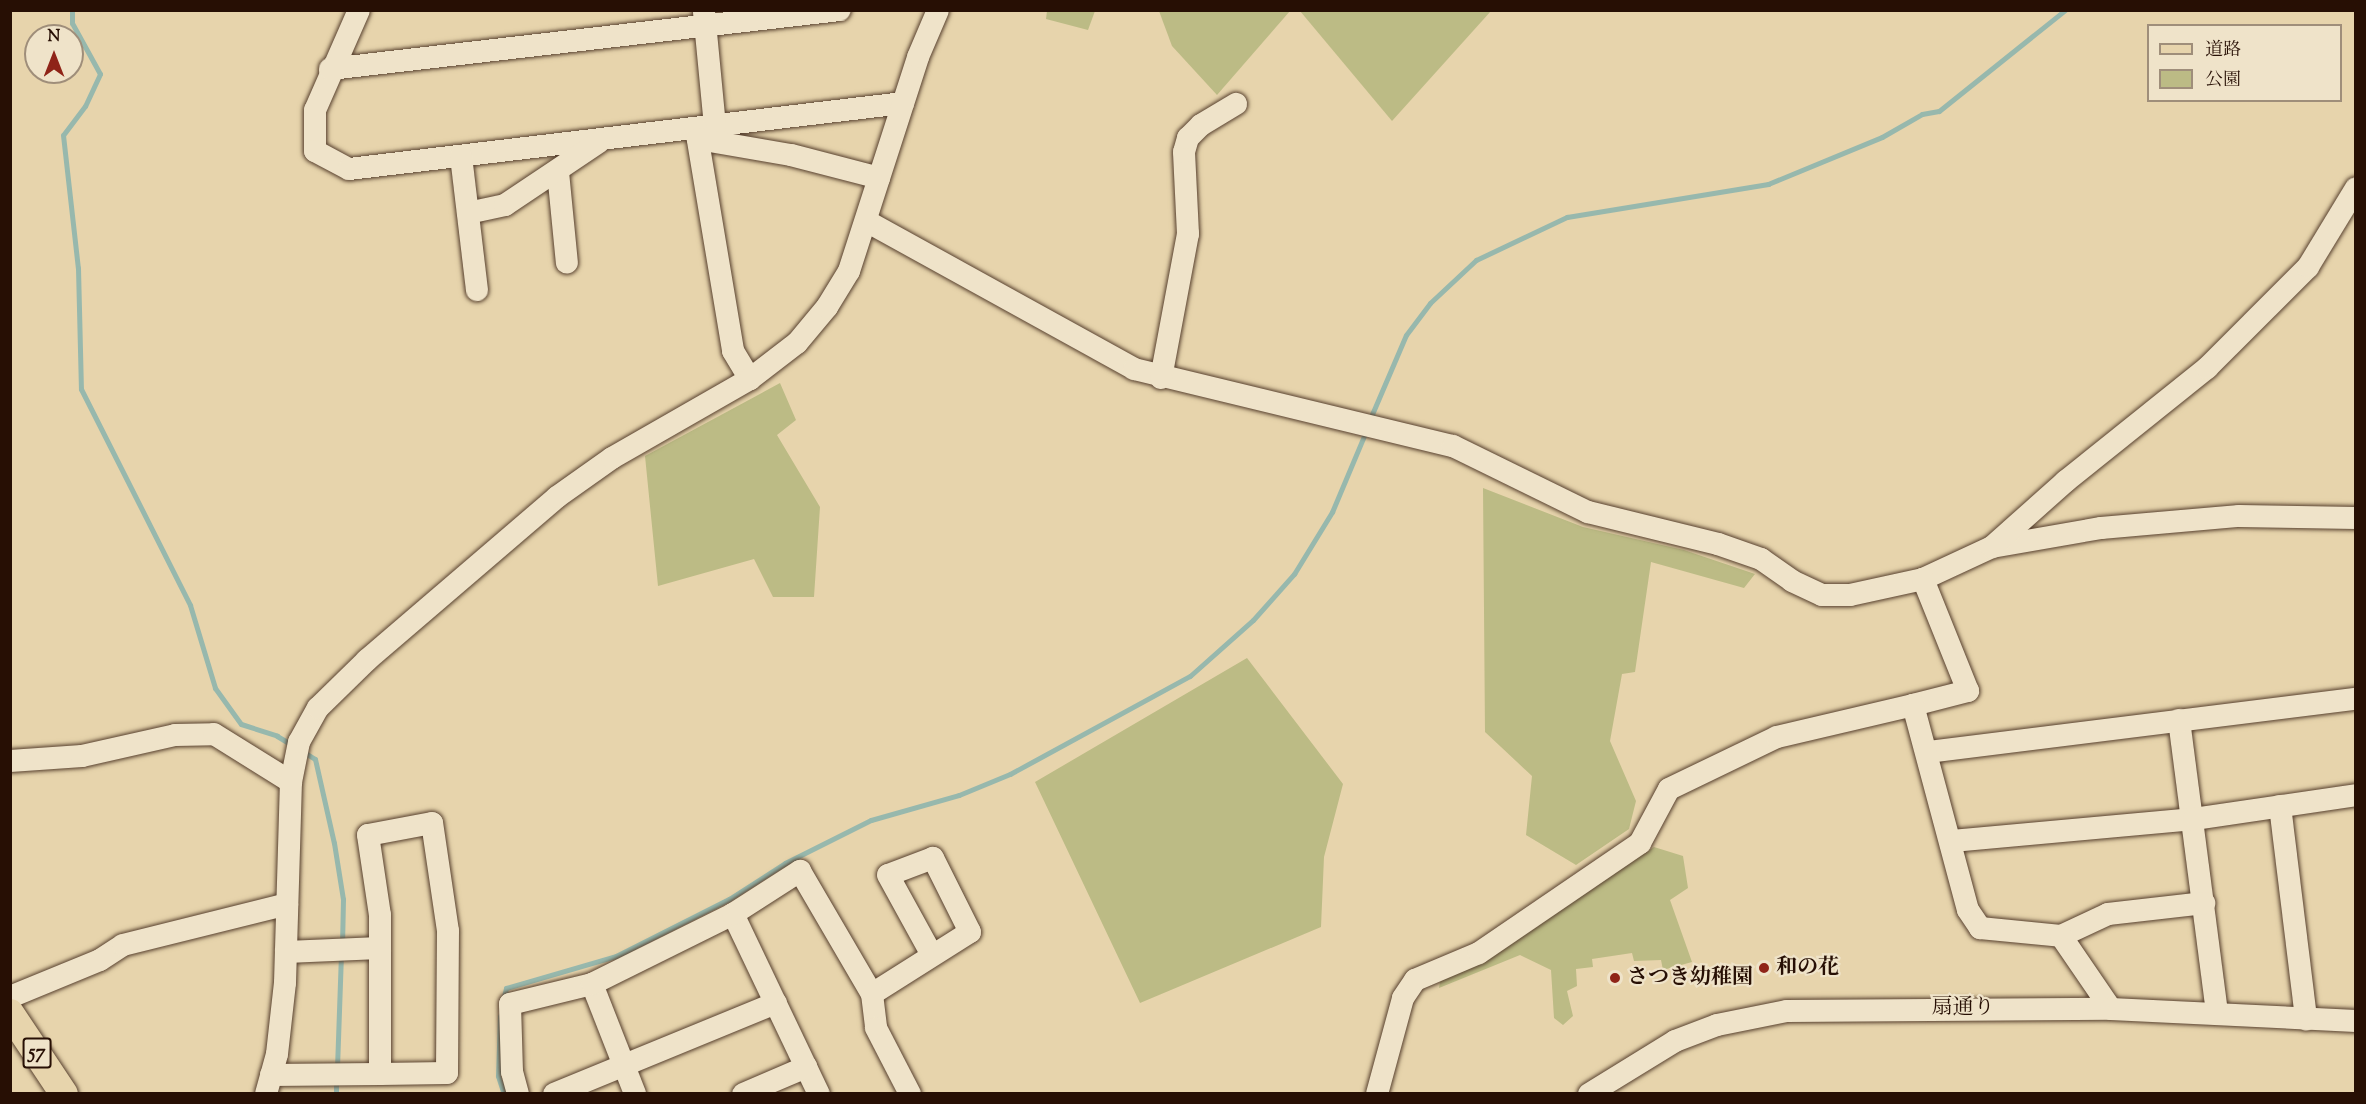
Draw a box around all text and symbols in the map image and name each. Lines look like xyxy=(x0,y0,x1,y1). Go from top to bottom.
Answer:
north arrow xyxy=(24,24,84,84)
legend xyxy=(2147,24,2342,102)
text: N xyxy=(48,26,60,49)
text: 道路 xyxy=(2205,38,2241,64)
text: 公園 xyxy=(2205,68,2241,94)
place label: 和の花 xyxy=(1776,955,1839,981)
marker: 和の花 xyxy=(1757,961,1771,975)
place label: さつき幼稚園 xyxy=(1627,965,1753,991)
marker: さつき幼稚園 xyxy=(1608,971,1622,985)
street label: 扇通り xyxy=(1932,995,1994,1021)
road number: 57 xyxy=(22,1036,52,1070)

